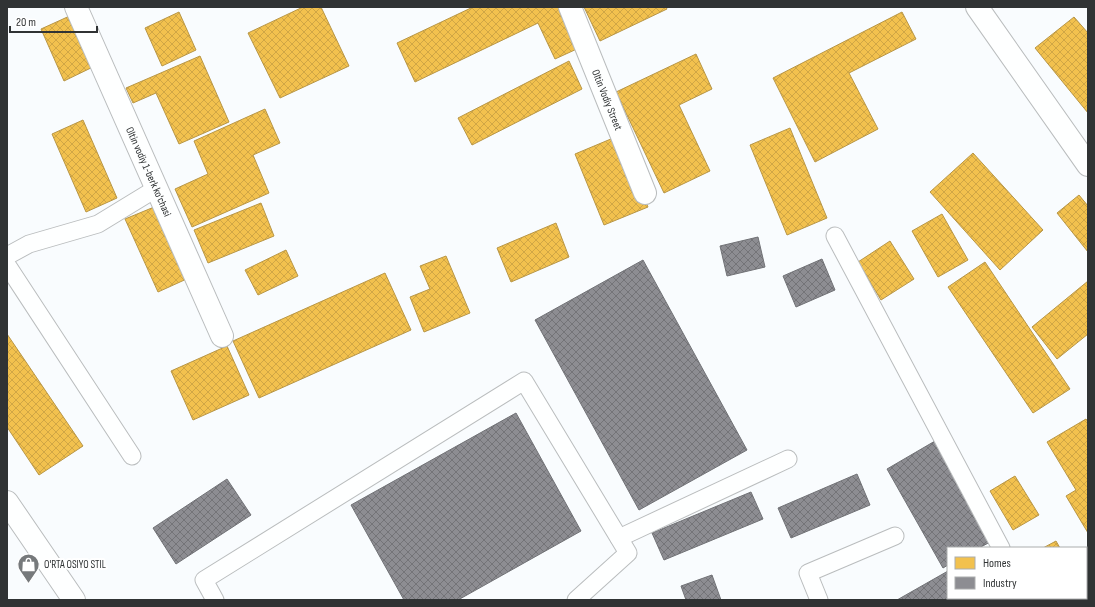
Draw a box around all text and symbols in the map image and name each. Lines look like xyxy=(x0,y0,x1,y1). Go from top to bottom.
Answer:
scale bar xyxy=(10,8,97,34)
text: 20 m xyxy=(16,15,36,30)
street label: Oltin Vodiy Street xyxy=(589,67,626,133)
street label: Oltin vodiy 1-berk ko'chasi xyxy=(123,125,175,218)
legend xyxy=(947,547,1087,599)
shop icon: O'RTA OSIYO STIL xyxy=(15,551,41,584)
text: Homes xyxy=(983,556,1011,571)
place label: O'RTA OSIYO STIL xyxy=(44,558,106,571)
text: Industry xyxy=(983,576,1017,591)

